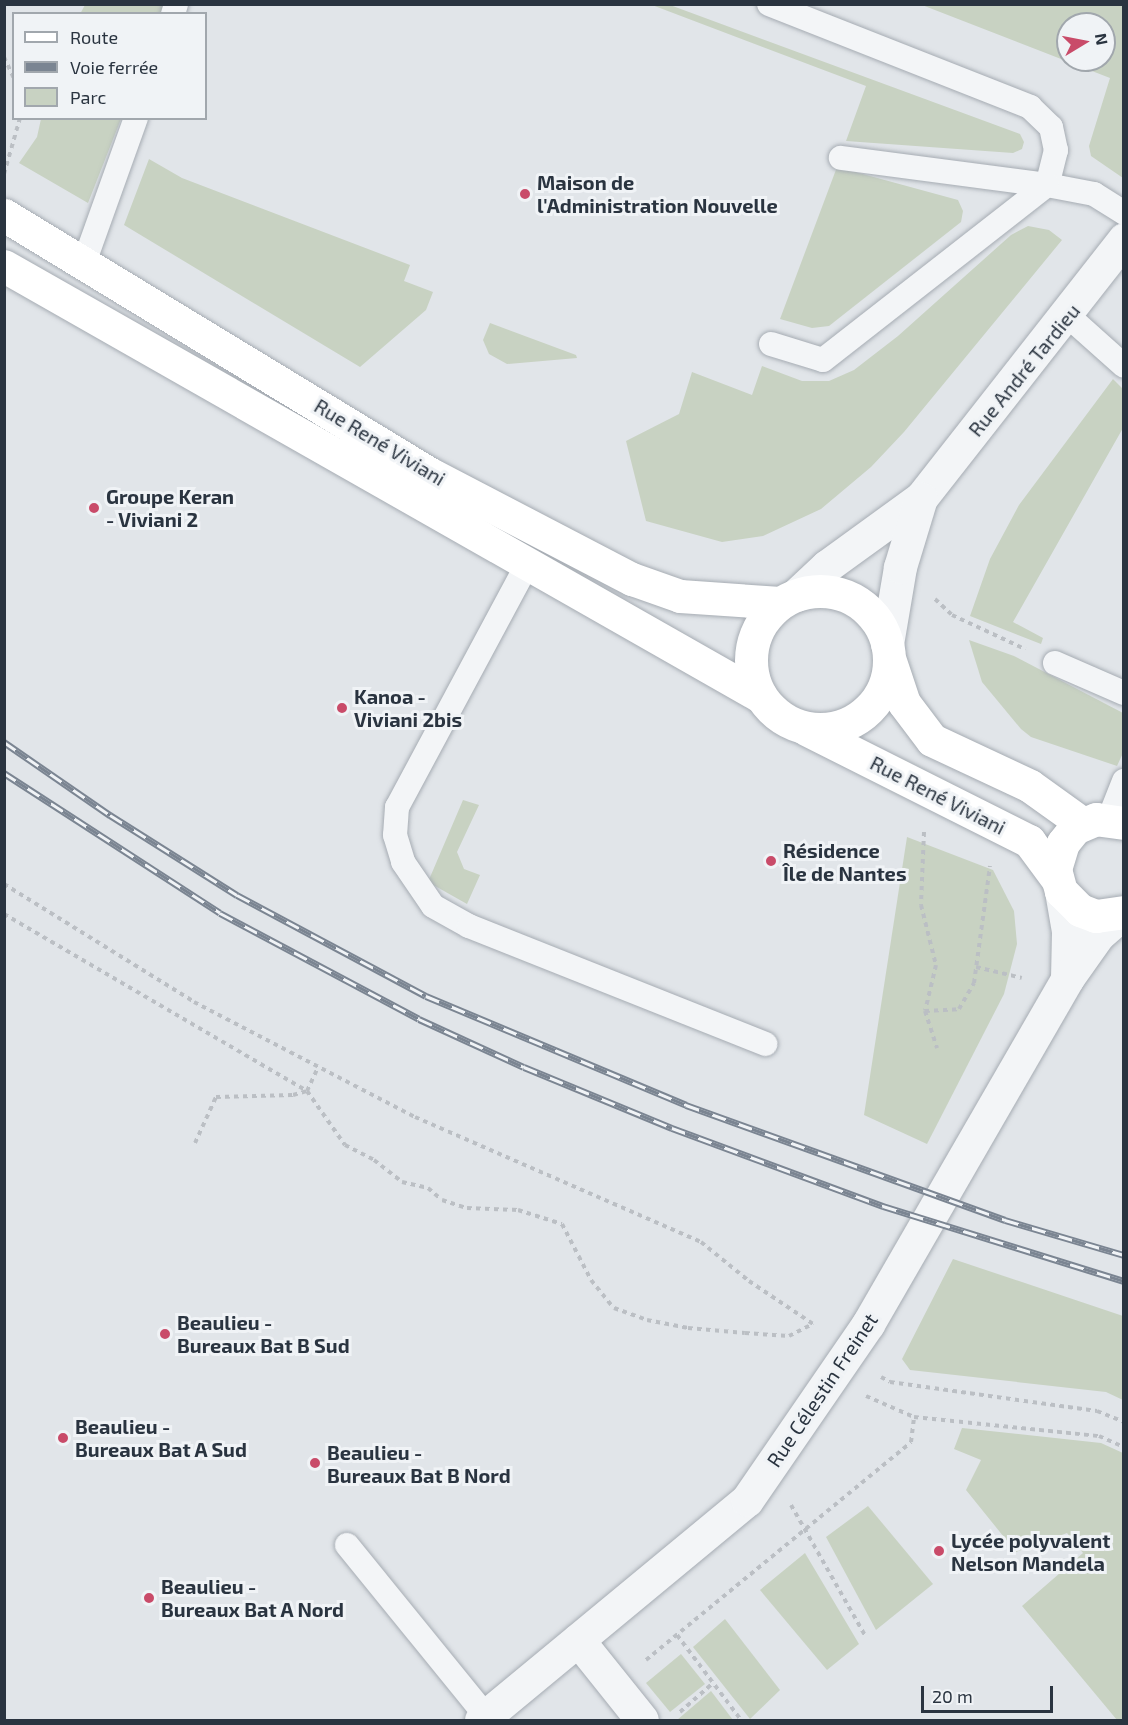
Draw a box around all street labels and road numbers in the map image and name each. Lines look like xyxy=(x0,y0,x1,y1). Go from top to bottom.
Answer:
street label: Rue André Tardieu xyxy=(963,299,1085,441)
street label: Rue René Viviani xyxy=(310,393,450,491)
street label: Rue René Viviani xyxy=(866,750,1010,840)
street label: Rue Célestin Freinet xyxy=(762,1308,882,1472)

